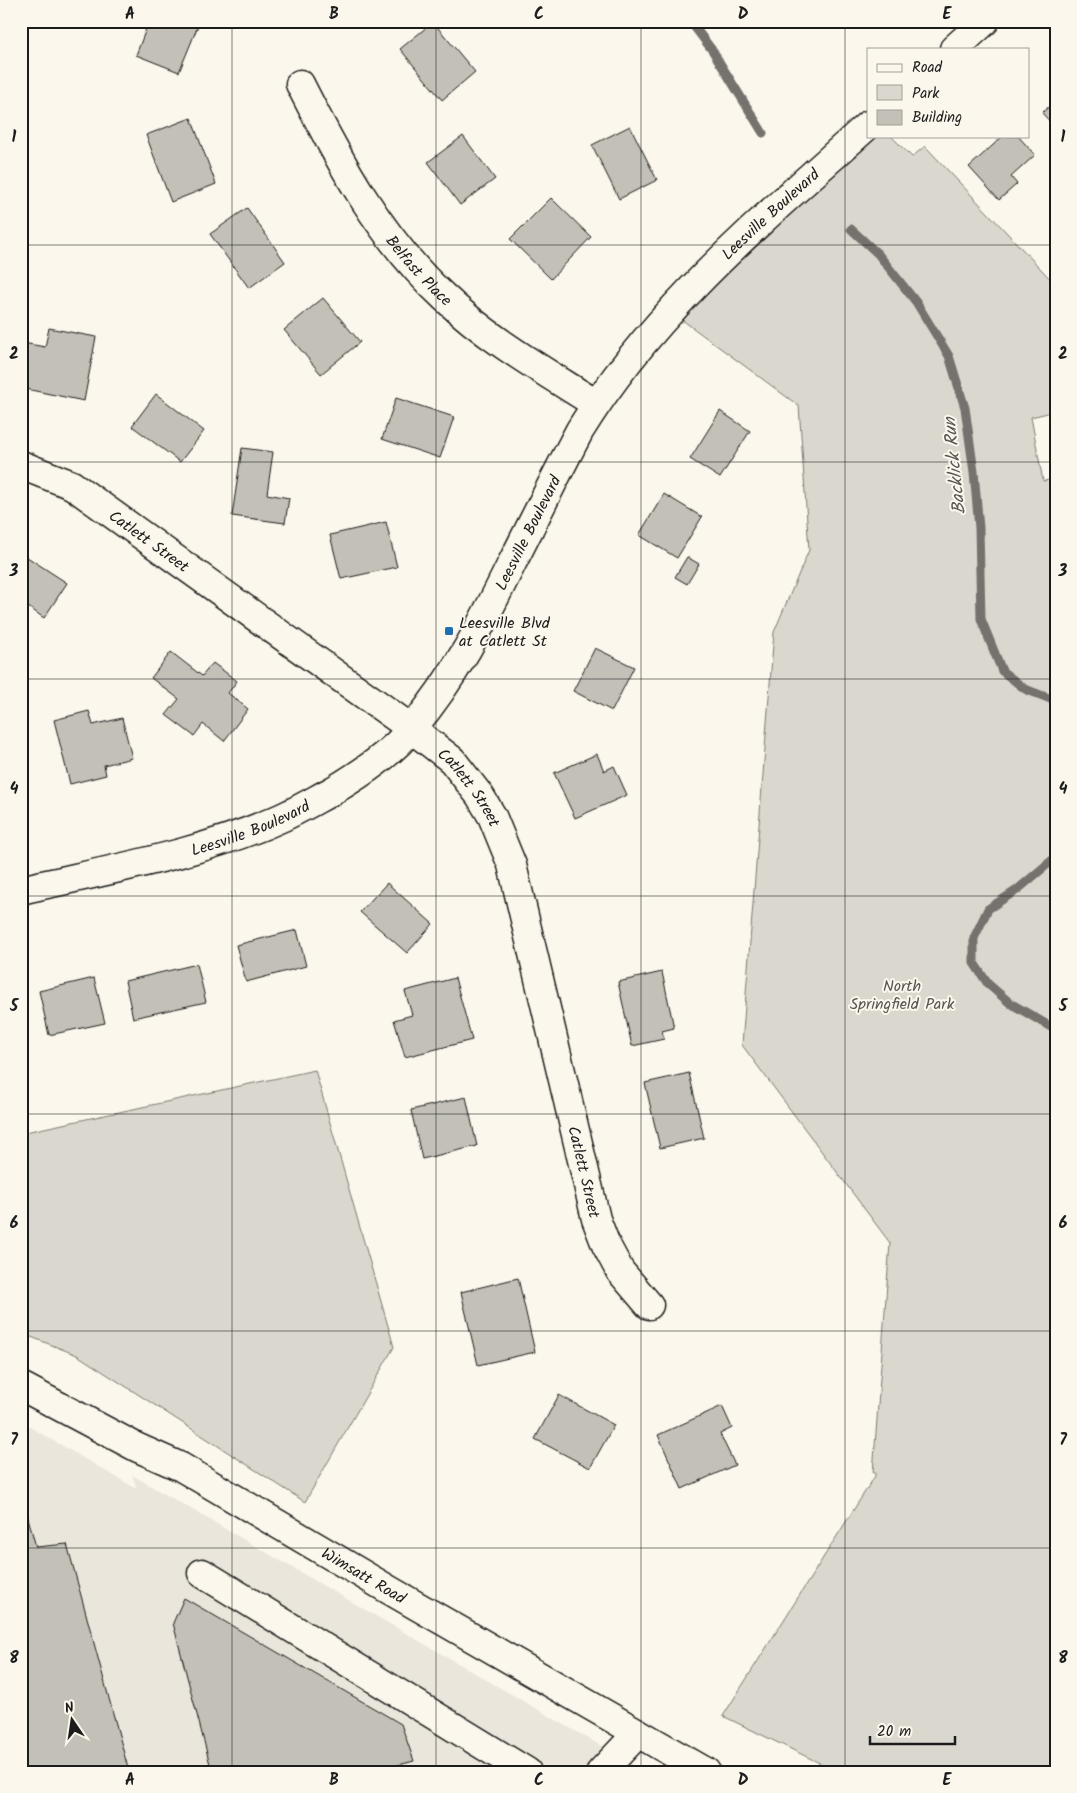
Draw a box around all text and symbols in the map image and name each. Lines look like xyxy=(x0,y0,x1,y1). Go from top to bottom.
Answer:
text: A xyxy=(125,2,135,27)
text: B xyxy=(329,2,339,27)
text: C xyxy=(534,2,544,27)
text: D xyxy=(738,2,749,27)
text: E xyxy=(943,2,953,27)
legend xyxy=(867,48,1030,138)
text: Road xyxy=(912,56,943,80)
text: Park xyxy=(912,82,940,106)
text: Building xyxy=(912,106,962,130)
text: 1 xyxy=(12,125,17,150)
text: 1 xyxy=(1061,125,1066,150)
street label: Leesville Boulevard xyxy=(716,162,826,267)
street label: Belfast Place xyxy=(379,230,457,313)
text: 2 xyxy=(9,342,19,367)
text: 2 xyxy=(1058,342,1068,367)
water label: Backlick Run xyxy=(936,414,975,516)
street label: Leesville Boulevard xyxy=(489,471,569,595)
street label: Catlett Street xyxy=(103,504,195,580)
text: 3 xyxy=(9,559,19,584)
text: 3 xyxy=(1058,559,1068,584)
place label: Leesville Blvd at Catlett St xyxy=(459,611,551,654)
marker: Leesville Blvd at Catlett St xyxy=(443,625,455,637)
street label: Catlett Street xyxy=(432,742,506,831)
text: 4 xyxy=(10,777,19,802)
text: 4 xyxy=(1059,777,1068,802)
street label: Leesville Boulevard xyxy=(188,794,316,863)
park label: North Springfield Park xyxy=(850,974,955,1017)
text: 5 xyxy=(9,994,20,1019)
text: 5 xyxy=(1058,994,1069,1019)
street label: Catlett Street xyxy=(560,1124,607,1221)
text: 6 xyxy=(10,1211,19,1236)
text: 6 xyxy=(1059,1211,1068,1236)
text: 7 xyxy=(10,1428,18,1453)
text: 7 xyxy=(1059,1428,1067,1453)
street label: Wimsatt Road xyxy=(316,1542,411,1612)
text: 8 xyxy=(9,1646,19,1671)
text: 8 xyxy=(1058,1646,1068,1671)
north arrow xyxy=(48,1696,98,1746)
text: N xyxy=(63,1697,76,1720)
scale bar xyxy=(870,1713,954,1745)
text: 20 m xyxy=(877,1720,911,1744)
text: A xyxy=(125,1768,135,1793)
text: B xyxy=(329,1768,339,1793)
text: C xyxy=(534,1768,544,1793)
text: D xyxy=(738,1768,749,1793)
text: E xyxy=(943,1768,953,1793)

